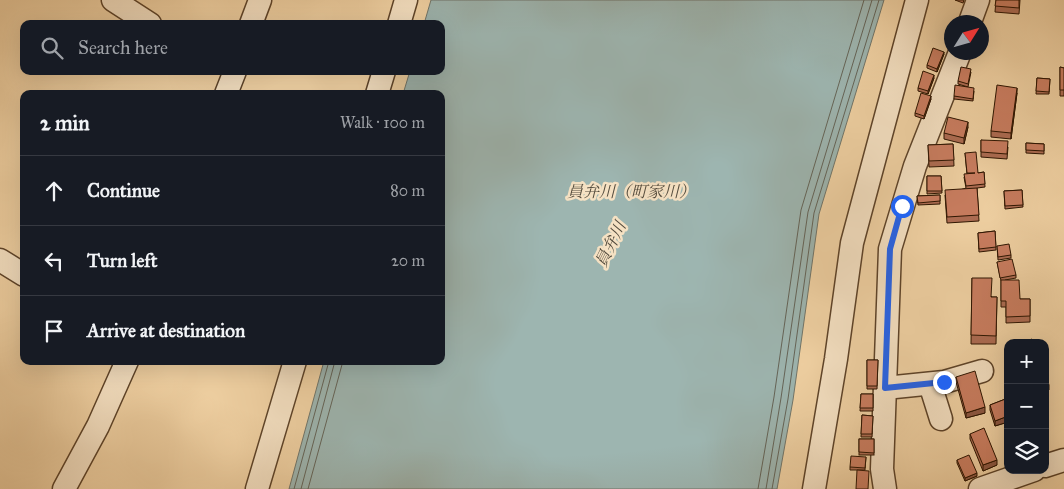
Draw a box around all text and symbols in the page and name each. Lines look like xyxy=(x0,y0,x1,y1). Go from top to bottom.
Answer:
north arrow xyxy=(944,15,989,60)
search box xyxy=(20,20,445,75)
icon: search xyxy=(38,34,66,62)
text: Search here xyxy=(78,36,168,59)
text: 2 min xyxy=(40,110,90,136)
text: Walk · 100 m xyxy=(340,113,425,132)
icon: ahead xyxy=(40,177,68,205)
text: Continue xyxy=(87,179,160,202)
text: 80 m xyxy=(390,181,425,200)
water label: 員弁川（町家川） xyxy=(567,182,695,201)
route start xyxy=(891,195,914,218)
water label: 員弁川 xyxy=(591,217,630,270)
icon: left xyxy=(40,247,68,275)
text: Turn left xyxy=(87,249,157,272)
text: 20 m xyxy=(391,251,425,270)
icon: arrive xyxy=(40,317,68,345)
text: Arrive at destination xyxy=(87,319,245,342)
map controls xyxy=(1004,339,1049,474)
button: + xyxy=(1004,339,1049,384)
route end xyxy=(933,371,956,394)
button: − xyxy=(1004,384,1049,429)
button: layers xyxy=(1004,429,1049,474)

